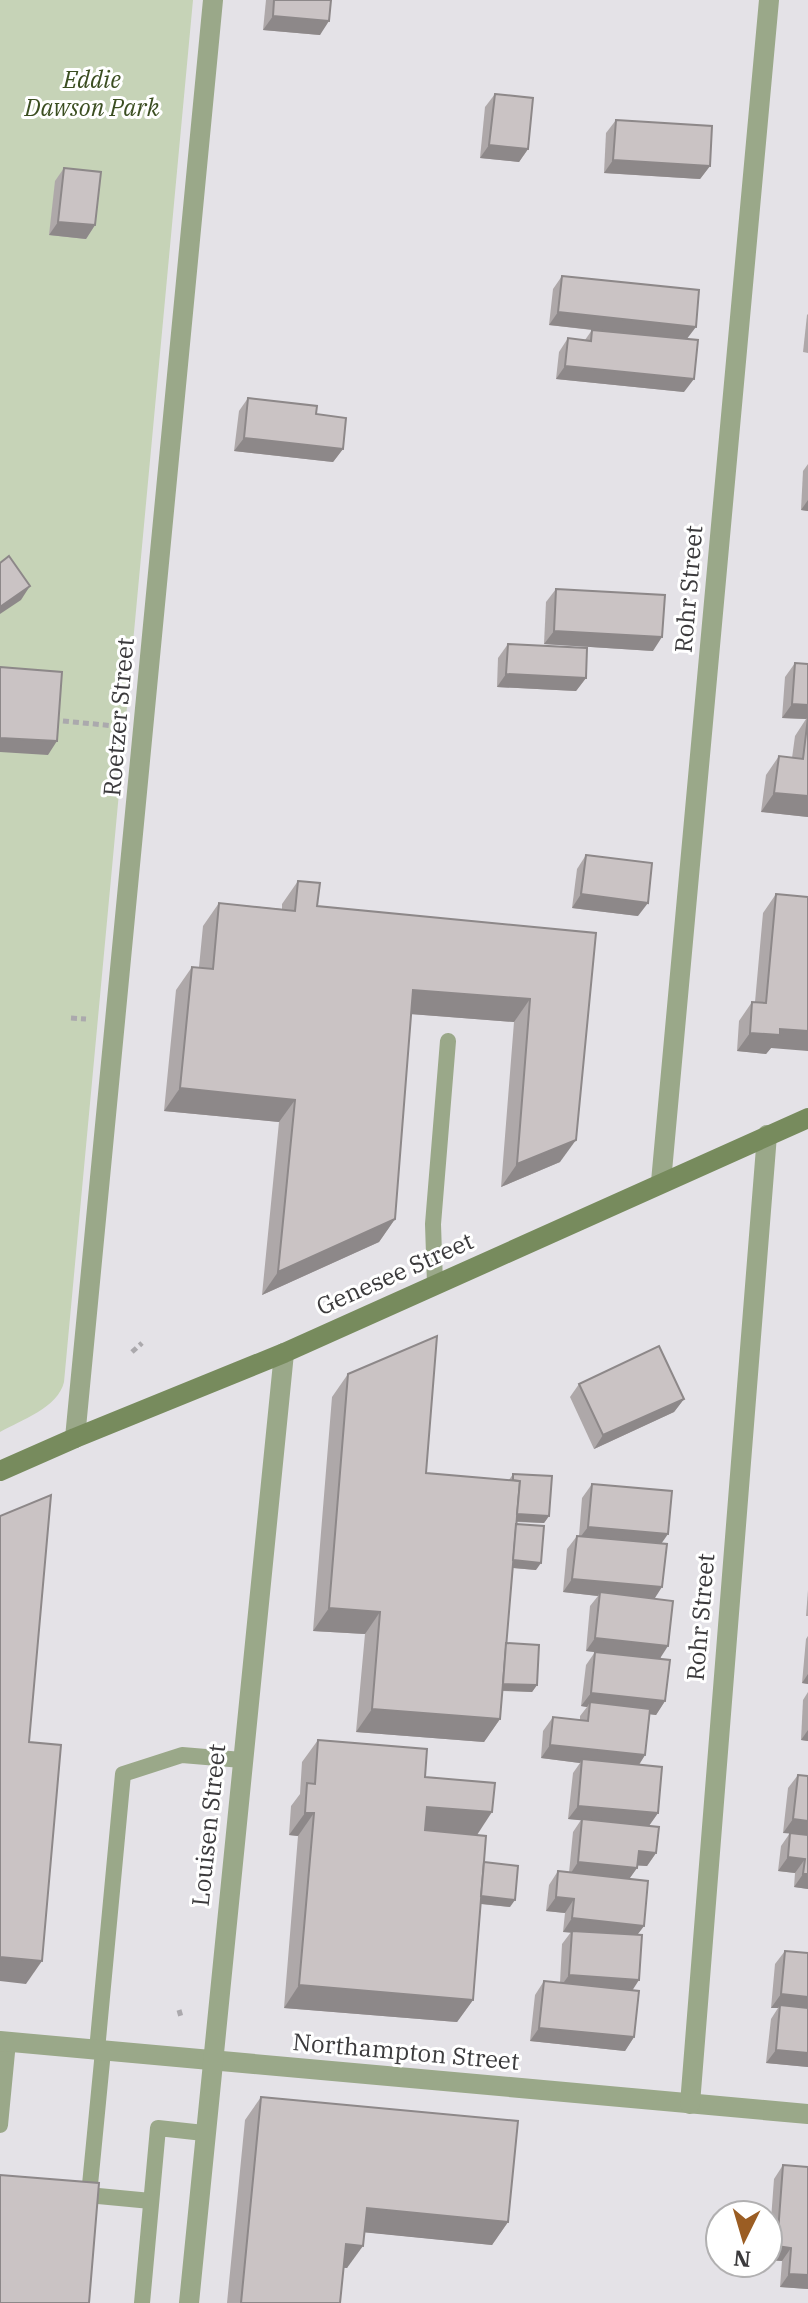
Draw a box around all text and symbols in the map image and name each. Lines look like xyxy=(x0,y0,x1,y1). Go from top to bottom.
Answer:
park label: Eddie Dawson Park xyxy=(24,63,160,123)
street label: Rohr Street xyxy=(666,524,710,654)
street label: Roetzer Street xyxy=(95,636,141,798)
street label: Genesee Street xyxy=(311,1224,478,1322)
street label: Rohr Street xyxy=(678,1552,722,1682)
street label: Louisen Street xyxy=(184,1742,232,1908)
street label: Northampton Street xyxy=(291,2025,521,2077)
north arrow xyxy=(704,2199,784,2279)
text: N xyxy=(732,2244,752,2275)

